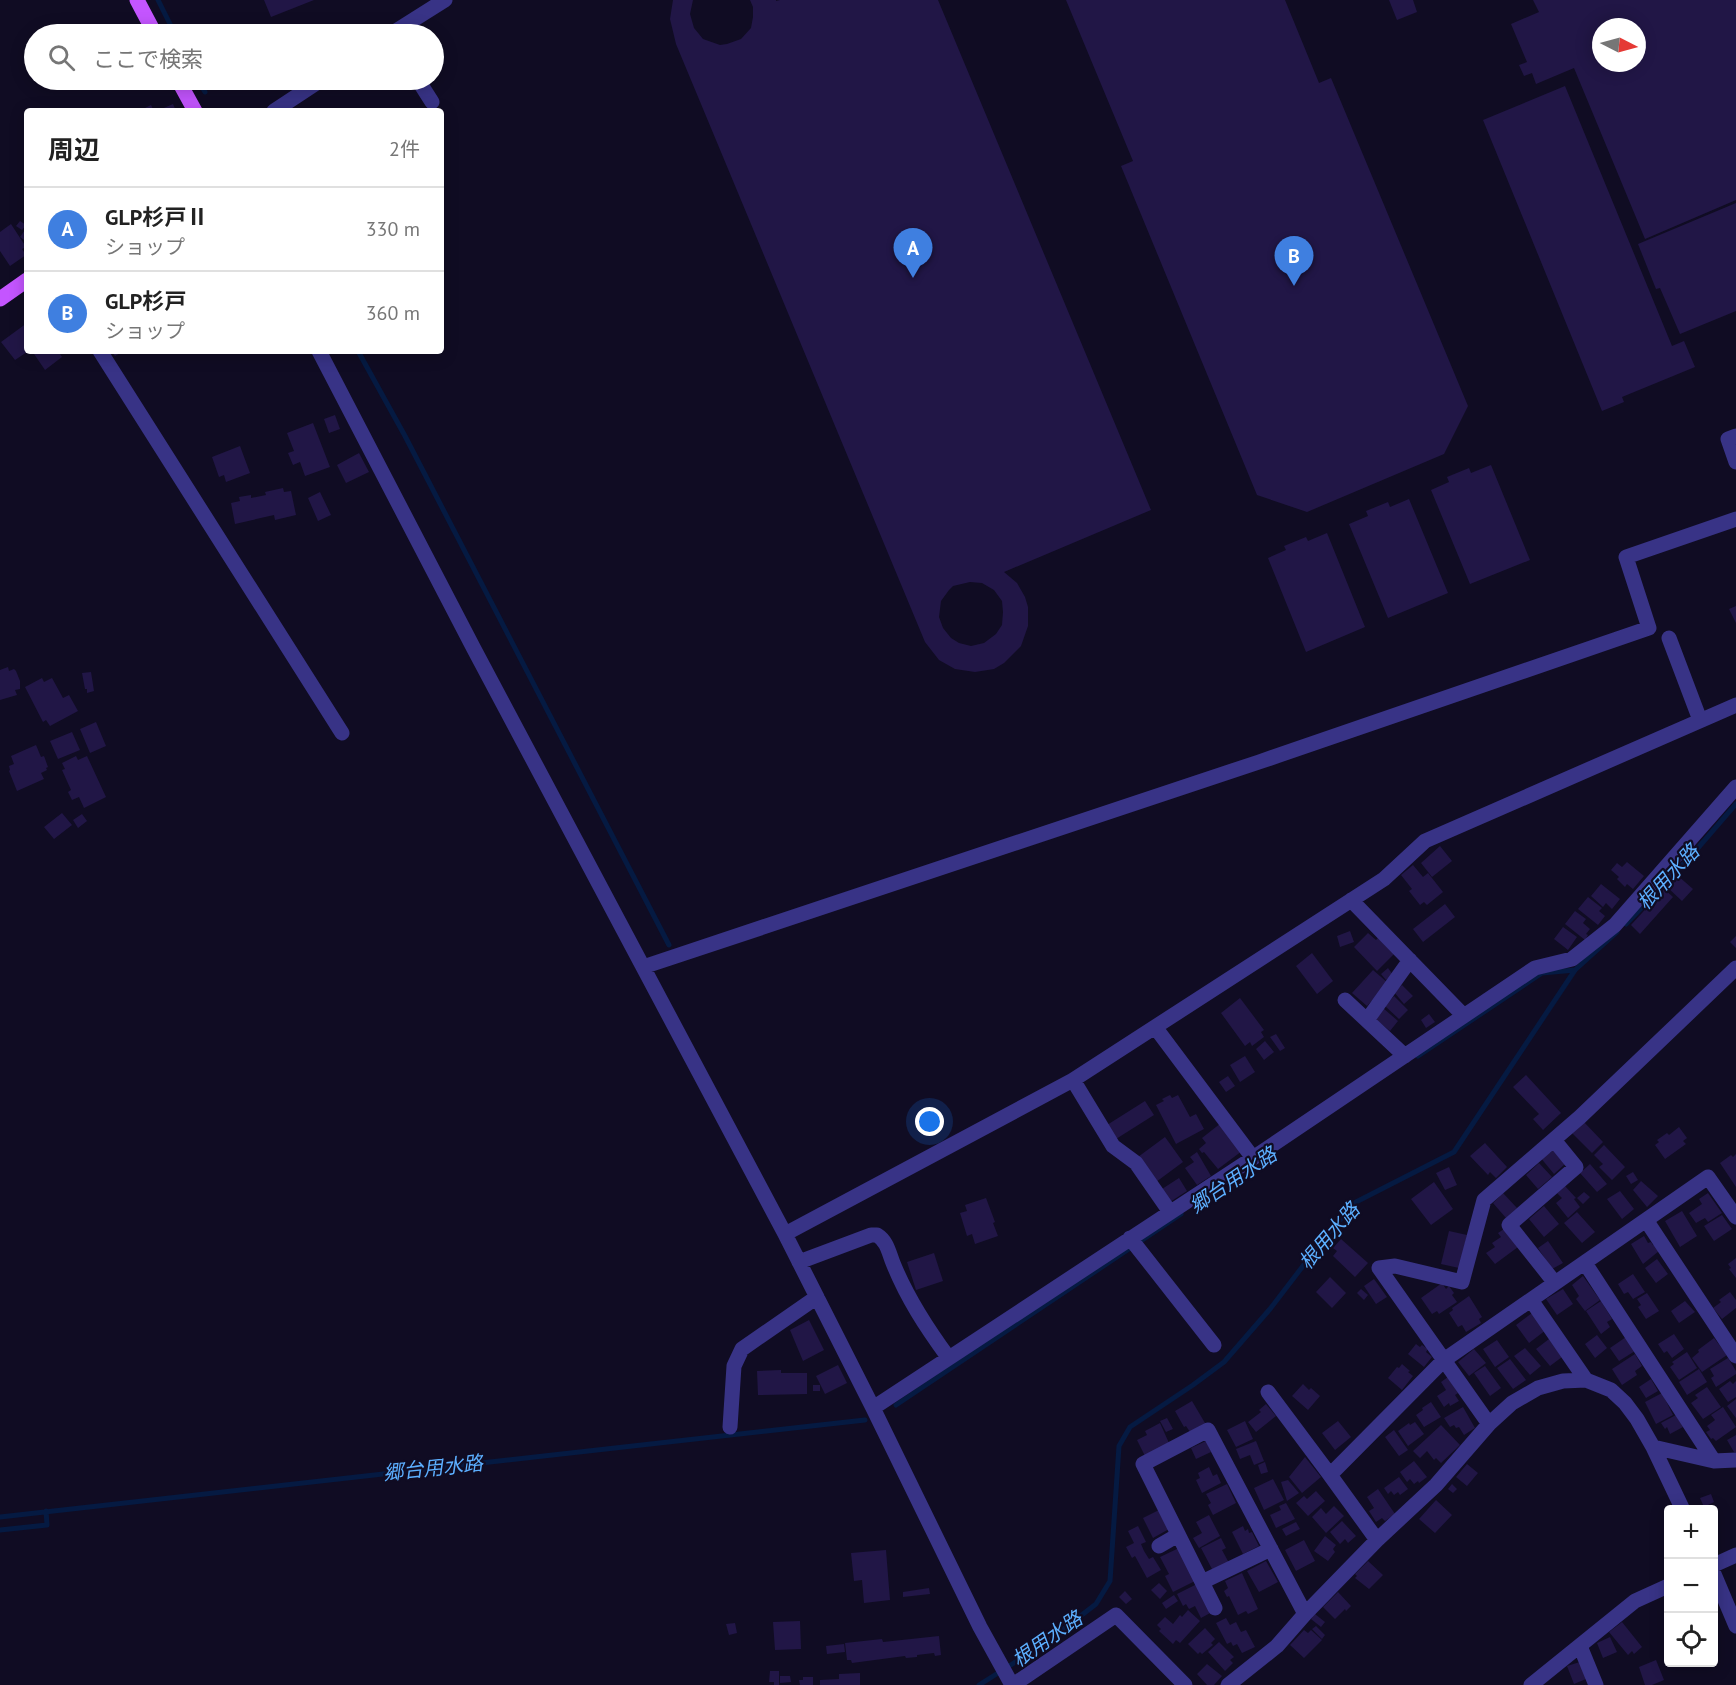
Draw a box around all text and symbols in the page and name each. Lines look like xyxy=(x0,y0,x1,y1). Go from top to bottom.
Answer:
north arrow xyxy=(1592,18,1646,72)
search box xyxy=(24,24,444,90)
icon: search xyxy=(45,41,78,74)
text: ここで検索 xyxy=(93,45,203,73)
text: 周辺 xyxy=(48,133,100,166)
text: 2件 xyxy=(389,136,420,162)
text: GLP杉戸Ⅱ xyxy=(105,203,208,231)
text: A xyxy=(61,216,74,242)
text: 330 m xyxy=(366,216,420,242)
pin: A xyxy=(894,228,932,278)
text: ショップ xyxy=(105,234,185,260)
pin: B xyxy=(1274,236,1314,286)
text: GLP杉戸 xyxy=(105,287,186,315)
text: B xyxy=(62,300,73,326)
text: 360 m xyxy=(366,300,420,326)
text: ショップ xyxy=(105,318,185,344)
water label: 根用水路 xyxy=(1631,837,1706,915)
your location xyxy=(915,1107,944,1136)
water label: 郷台用水路 xyxy=(1184,1140,1283,1219)
water label: 根用水路 xyxy=(1293,1196,1366,1275)
water label: 郷台用水路 xyxy=(382,1450,486,1486)
map controls xyxy=(1664,1505,1718,1667)
button: + xyxy=(1664,1505,1718,1559)
button: − xyxy=(1664,1559,1718,1613)
water label: 根用水路 xyxy=(1007,1604,1089,1673)
button: locate xyxy=(1664,1613,1718,1667)

